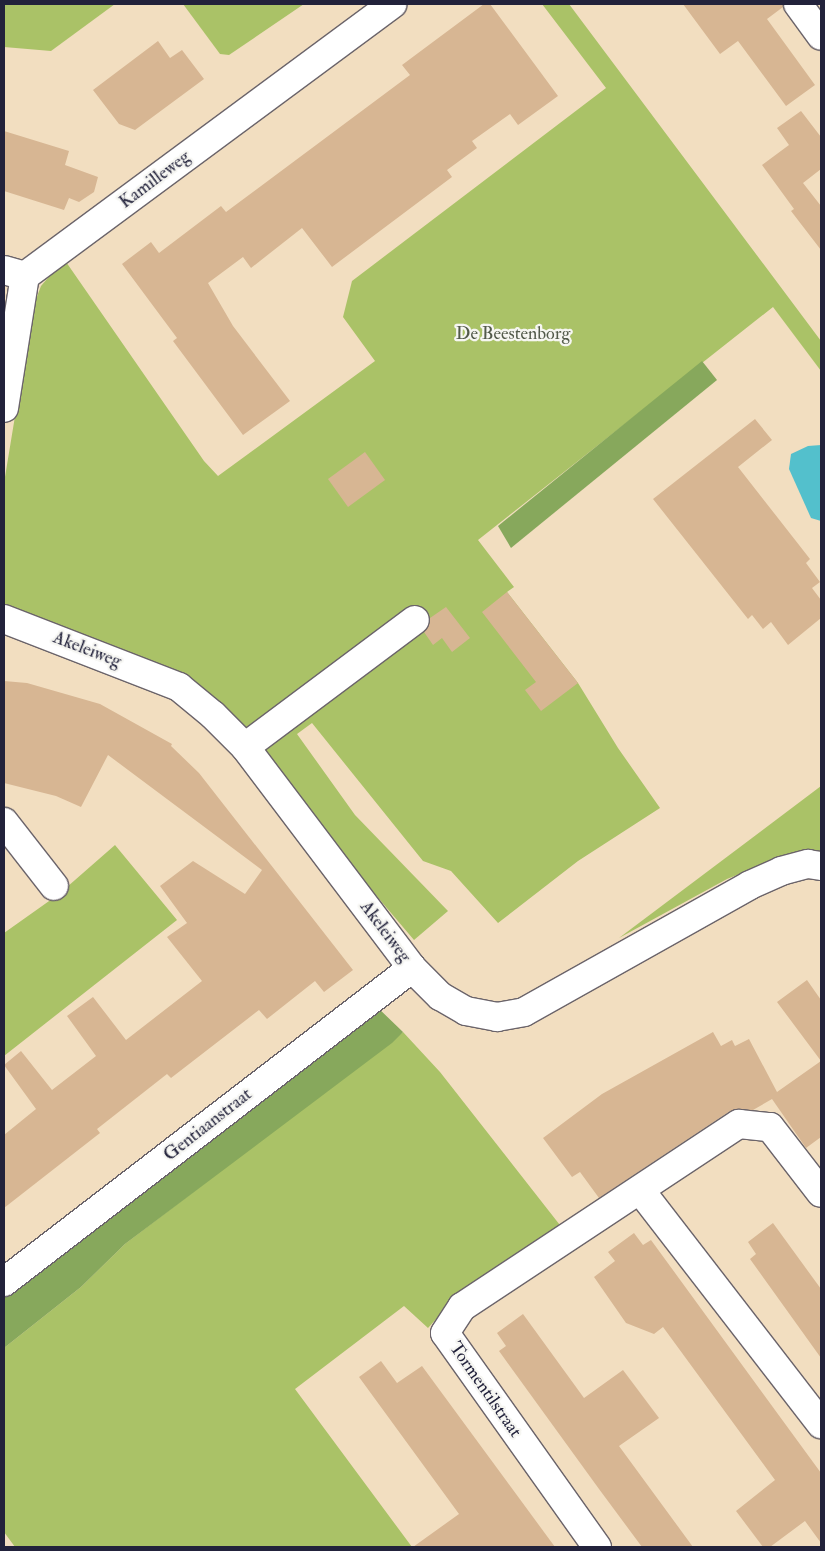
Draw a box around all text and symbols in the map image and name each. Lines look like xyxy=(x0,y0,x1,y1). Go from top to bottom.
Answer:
street label: Kamilleweg xyxy=(115,146,195,214)
park label: De Beestenborg xyxy=(456,323,570,345)
street label: Akeleiweg xyxy=(50,627,124,673)
street label: Akeleiweg xyxy=(355,897,415,967)
street label: Gentiaanstraat xyxy=(160,1084,256,1166)
street label: Tormentilstraat xyxy=(444,1338,526,1442)

